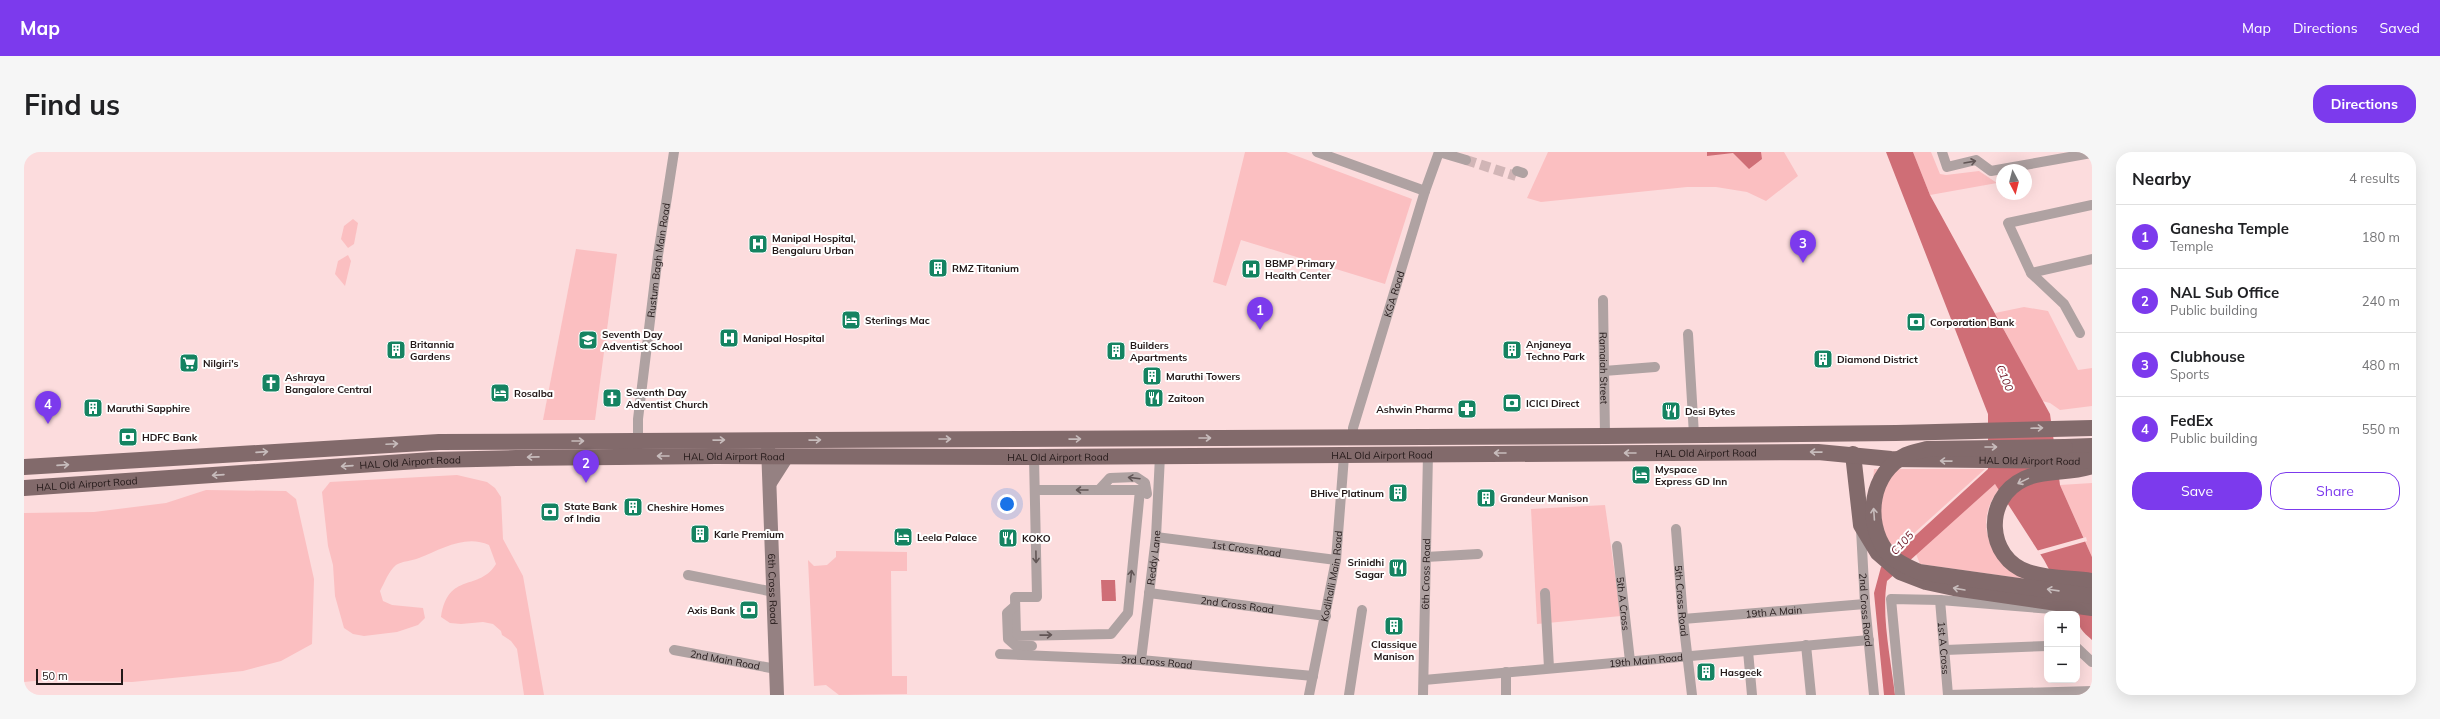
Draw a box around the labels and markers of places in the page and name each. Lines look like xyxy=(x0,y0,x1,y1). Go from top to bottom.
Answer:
pin: 3 xyxy=(1790,230,1816,263)
place label: Manipal Hospital, Bengaluru Urban xyxy=(772,232,856,257)
hospital icon: Manipal Hospital, Bengaluru Urban xyxy=(747,233,769,255)
building icon: RMZ Titanium xyxy=(927,257,949,279)
place label: BBMP Primary Health Center xyxy=(1265,257,1335,282)
hospital icon: BBMP Primary Health Center xyxy=(1240,258,1262,280)
place label: RMZ Titanium xyxy=(952,262,1019,275)
pin: 1 xyxy=(1247,297,1273,330)
hotel icon: Sterlings Mac xyxy=(840,309,862,331)
bank icon: Corporation Bank xyxy=(1905,311,1927,333)
place label: Sterlings Mac xyxy=(865,314,930,327)
place label: Corporation Bank xyxy=(1930,316,2015,329)
hospital icon: Manipal Hospital xyxy=(718,327,740,349)
place label: Seventh Day Adventist School xyxy=(602,328,682,353)
school or university icon: Seventh Day Adventist School xyxy=(577,329,599,351)
place label: Manipal Hospital xyxy=(743,332,824,345)
place label: Britannia Gardens xyxy=(410,338,454,363)
place label: Anjaneya Techno Park xyxy=(1526,338,1585,363)
building icon: Britannia Gardens xyxy=(385,339,407,361)
place label: Builders Apartments xyxy=(1130,339,1187,364)
building icon: Anjaneya Techno Park xyxy=(1501,339,1523,361)
building icon: Builders Apartments xyxy=(1105,340,1127,362)
building icon: Diamond District xyxy=(1812,348,1834,370)
supermarket icon: Nilgiri's xyxy=(178,352,200,374)
place label: Diamond District xyxy=(1837,353,1918,366)
place label: Nilgiri's xyxy=(203,357,239,370)
building icon: Maruthi Towers xyxy=(1141,365,1163,387)
place label: Maruthi Towers xyxy=(1166,370,1240,383)
place label: Ashraya Bangalore Central xyxy=(285,371,372,396)
church icon: Ashraya Bangalore Central xyxy=(260,372,282,394)
hotel icon: Rosalba xyxy=(489,382,511,404)
place label: Seventh Day Adventist Church xyxy=(626,386,708,411)
place label: Rosalba xyxy=(514,387,553,400)
church icon: Seventh Day Adventist Church xyxy=(601,387,623,409)
restaurant icon: Zaitoon xyxy=(1143,387,1165,409)
pin: 4 xyxy=(35,391,61,424)
place label: Zaitoon xyxy=(1168,392,1204,405)
bank icon: ICICI Direct xyxy=(1501,392,1523,414)
building icon: Maruthi Sapphire xyxy=(82,397,104,419)
place label: ICICI Direct xyxy=(1526,397,1580,410)
pharmacy icon: Ashwin Pharma xyxy=(1456,398,1478,420)
restaurant icon: Desi Bytes xyxy=(1660,400,1682,422)
place label: Maruthi Sapphire xyxy=(107,402,190,415)
place label: Ashwin Pharma xyxy=(1376,403,1453,416)
place label: Desi Bytes xyxy=(1685,405,1735,418)
bank icon: HDFC Bank xyxy=(117,426,139,448)
place label: HDFC Bank xyxy=(142,431,198,444)
pin: 2 xyxy=(573,450,599,483)
place label: Myspace Express GD Inn xyxy=(1655,463,1727,488)
hotel icon: Myspace Express GD Inn xyxy=(1630,464,1652,486)
building icon: BHive Platinum xyxy=(1387,482,1409,504)
place label: BHive Platinum xyxy=(1310,487,1384,500)
building icon: Grandeur Manison xyxy=(1475,487,1497,509)
place label: Grandeur Manison xyxy=(1500,492,1588,505)
building icon: Cheshire Homes xyxy=(622,496,644,518)
place label: State Bank of India xyxy=(564,500,617,525)
bank icon: State Bank of India xyxy=(539,501,561,523)
place label: Cheshire Homes xyxy=(647,501,724,514)
building icon: Karle Premium xyxy=(689,523,711,545)
hotel icon: Leela Palace xyxy=(892,526,914,548)
restaurant icon: KOKO xyxy=(997,527,1019,549)
place label: Karle Premium xyxy=(714,528,784,541)
place label: Leela Palace xyxy=(917,531,977,544)
place label: KOKO xyxy=(1022,532,1051,545)
place label: Srinidhi Sagar xyxy=(1348,556,1384,581)
restaurant icon: Srinidhi Sagar xyxy=(1387,557,1409,579)
bank icon: Axis Bank xyxy=(738,599,760,621)
place label: Axis Bank xyxy=(687,604,735,617)
building icon: Classique Manison xyxy=(1383,615,1405,637)
place label: Classique Manison xyxy=(1371,638,1417,663)
building icon: Hasgeek xyxy=(1695,661,1717,683)
place label: Hasgeek xyxy=(1720,666,1762,679)

